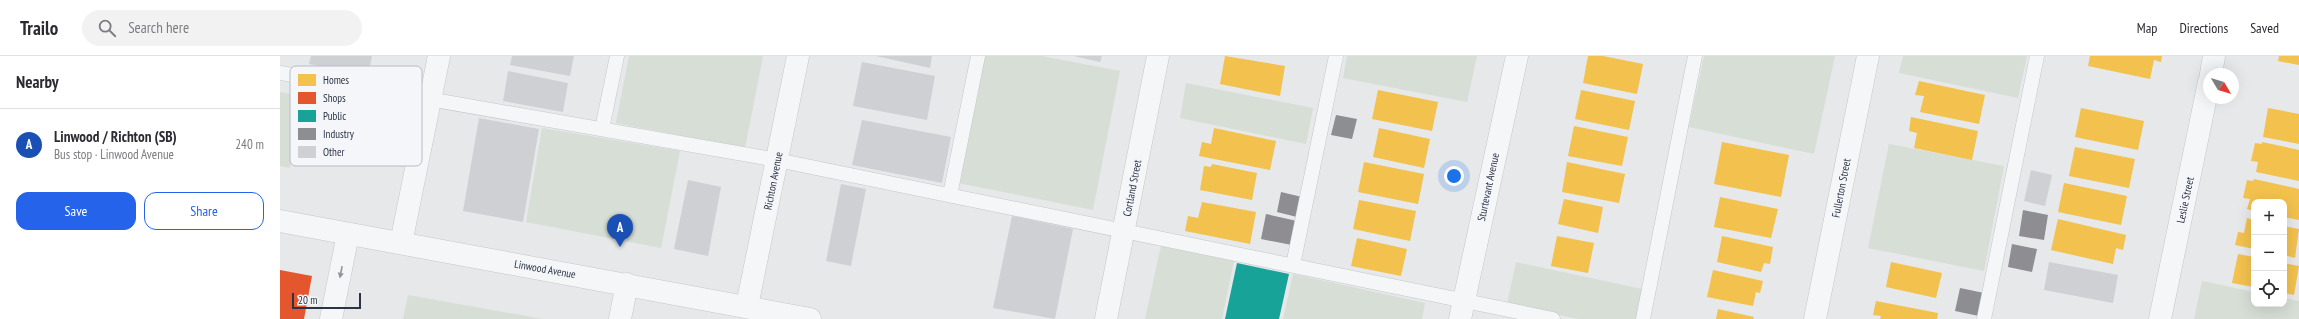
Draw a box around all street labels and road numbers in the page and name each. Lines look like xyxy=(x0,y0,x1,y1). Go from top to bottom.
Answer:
street label: Richton Avenue xyxy=(761,150,786,211)
street label: Sturtevant Avenue xyxy=(1474,151,1502,222)
street label: Fullerton Street xyxy=(1828,157,1854,219)
street label: Cortland Street xyxy=(1120,158,1144,218)
street label: Leslie Street xyxy=(2173,176,2197,224)
street label: Linwood Avenue xyxy=(513,257,577,281)

